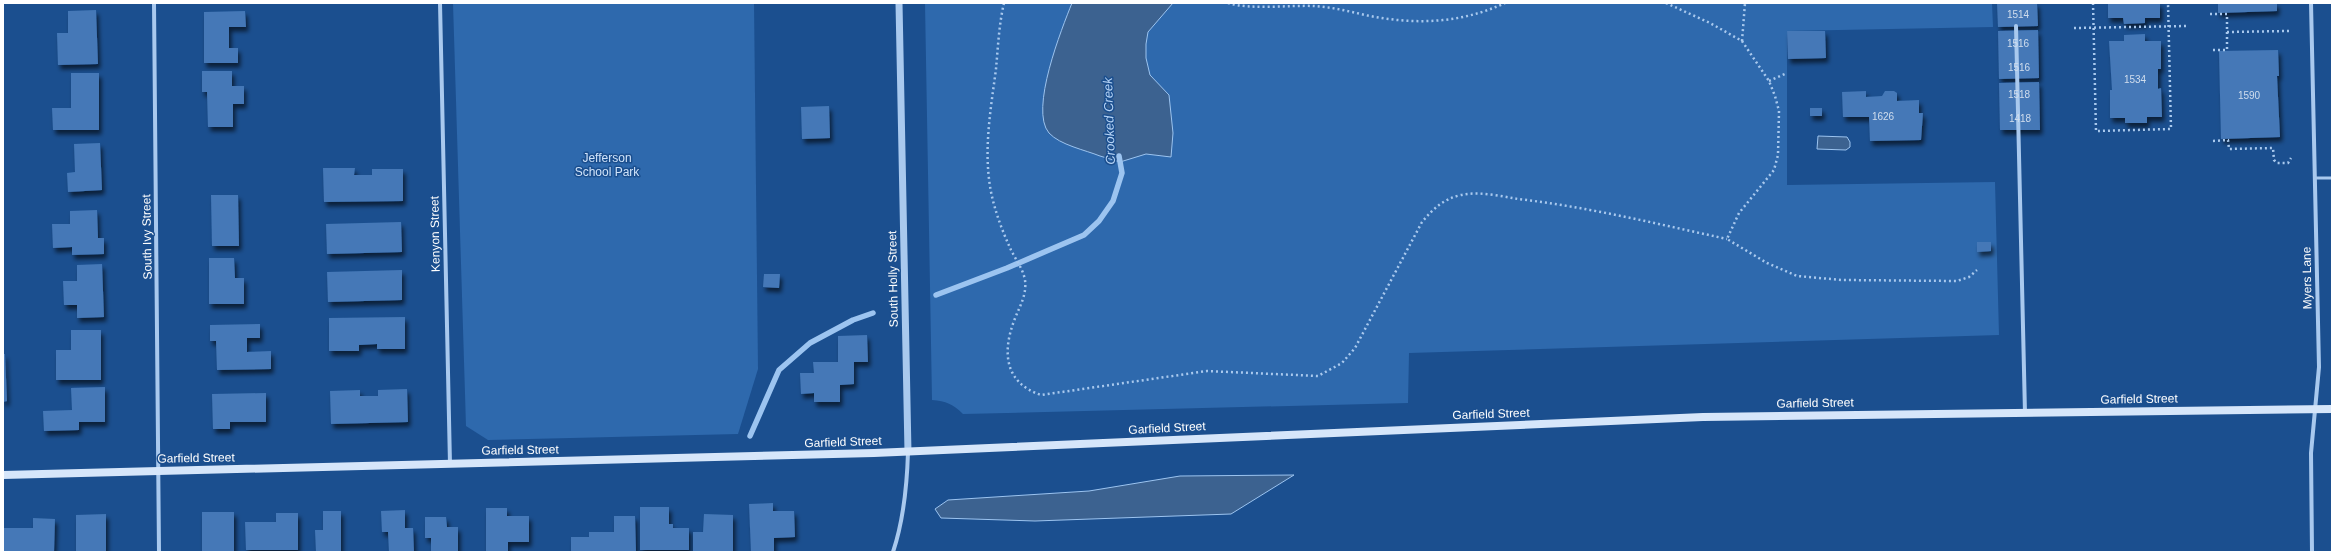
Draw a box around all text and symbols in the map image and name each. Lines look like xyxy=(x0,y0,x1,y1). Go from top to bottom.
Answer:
house number: 1514 xyxy=(2007,9,2030,20)
house number: 1516 xyxy=(2007,38,2030,49)
house number: 1516 xyxy=(2008,62,2031,73)
house number: 1534 xyxy=(2124,74,2147,85)
water label: Crooked Creek xyxy=(1100,76,1118,165)
house number: 1518 xyxy=(2008,89,2031,100)
house number: 1590 xyxy=(2238,90,2261,101)
house number: 1626 xyxy=(1872,111,1895,122)
house number: 1418 xyxy=(2009,113,2032,124)
park label: Jefferson School Park xyxy=(575,151,640,179)
street label: South Ivy Street xyxy=(139,194,155,280)
street label: Kenyon Street xyxy=(427,195,443,272)
street label: South Holly Street xyxy=(885,230,901,327)
street label: Myers Lane xyxy=(2299,246,2315,309)
street label: Garfield Street xyxy=(2100,391,2178,407)
street label: Garfield Street xyxy=(1776,395,1854,411)
street label: Garfield Street xyxy=(1452,406,1531,422)
street label: Garfield Street xyxy=(1128,419,1207,437)
street label: Garfield Street xyxy=(804,434,883,450)
street label: Garfield Street xyxy=(481,442,559,458)
street label: Garfield Street xyxy=(157,450,235,466)

